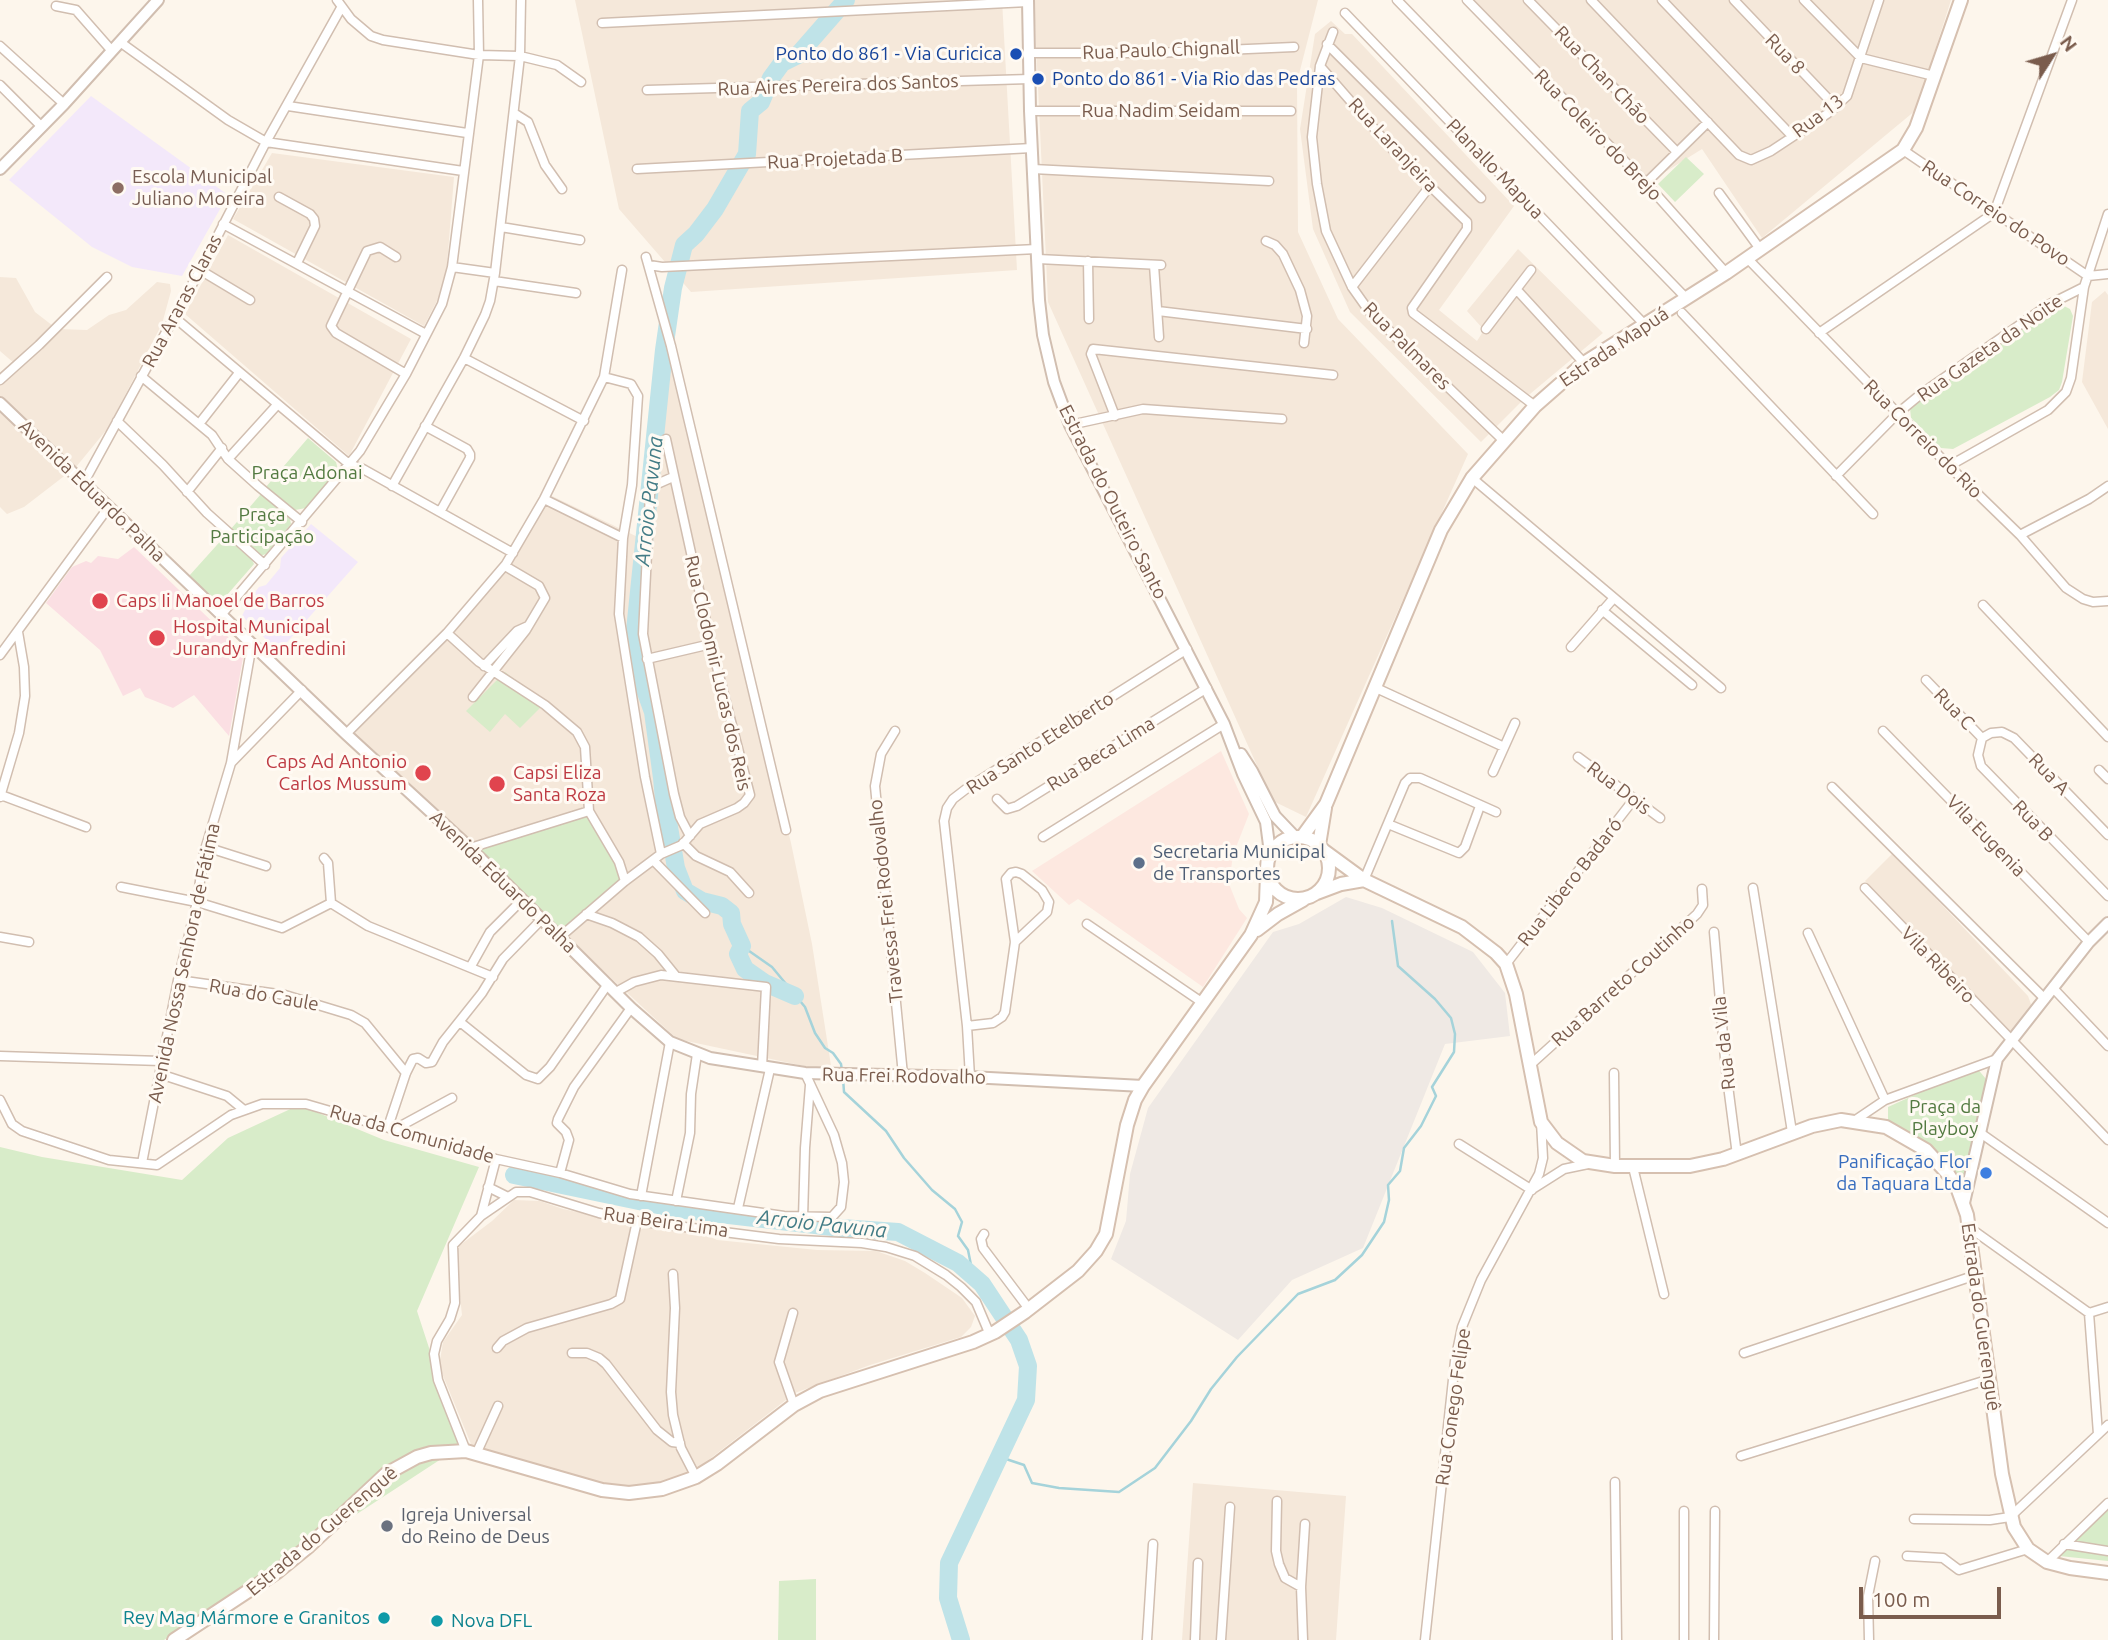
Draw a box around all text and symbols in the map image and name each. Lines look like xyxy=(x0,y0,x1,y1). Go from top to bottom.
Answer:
street label: Rua Chan Chão xyxy=(1549,21,1655,129)
north arrow xyxy=(2017,21,2087,91)
street label: Rua 8 xyxy=(1760,29,1810,79)
text: N xyxy=(2056,31,2082,56)
street label: Rua Paulo Chignall xyxy=(1082,36,1240,64)
place label: Ponto do 861 - Via Curicica xyxy=(776,43,1002,65)
marker: Ponto do 861 - Via Curicica xyxy=(1008,46,1024,62)
street label: Rua Coleiro do Brejo xyxy=(1529,64,1667,206)
place label: Ponto do 861 - Via Rio das Pedras xyxy=(1052,68,1336,90)
street label: Rua Aires Pereira dos Santos xyxy=(717,69,959,101)
marker: Ponto do 861 - Via Rio das Pedras xyxy=(1030,71,1046,87)
street label: Rua 13 xyxy=(1788,89,1848,143)
street label: Rua Laranjeira xyxy=(1343,93,1443,197)
street label: Rua Nadim Seidam xyxy=(1082,100,1240,122)
street label: Planallo Mapua xyxy=(1442,114,1548,224)
street label: Rua Projetada B xyxy=(766,144,904,174)
street label: Rua Correio do Povo xyxy=(1918,155,2074,271)
place label: Escola Municipal Juliano Moreira xyxy=(132,166,272,210)
marker: Escola Municipal Juliano Moreira xyxy=(110,180,126,196)
street label: Rua Araras Claras xyxy=(137,231,227,371)
street label: Rua Gazeta da Noite xyxy=(1913,289,2067,407)
street label: Rua Palmares xyxy=(1358,297,1456,395)
street label: Estrada Mapuá xyxy=(1555,302,1673,392)
street label: Rua Correio do Rio xyxy=(1859,375,1987,503)
street label: Estrada do Outeiro Santo xyxy=(1054,401,1172,603)
street label: Avenida Eduardo Palha xyxy=(14,415,170,567)
water label: Arroio Pavuna xyxy=(630,435,668,567)
park label: Praça Adonai xyxy=(252,462,362,484)
park label: Praça Participação xyxy=(210,504,314,548)
street label: Rua Clodomir Lucas dos Reis xyxy=(680,553,756,793)
place label: Caps Ii Manoel de Barros xyxy=(116,590,325,612)
marker: Caps Ii Manoel de Barros xyxy=(90,591,110,611)
place label: Hospital Municipal Jurandyr Manfredini xyxy=(173,616,346,660)
marker: Hospital Municipal Jurandyr Manfredini xyxy=(147,628,167,648)
street label: Rua C xyxy=(1929,684,1979,734)
street label: Rua Santo Etelberto xyxy=(962,687,1118,799)
street label: Rua Beca Lima xyxy=(1043,712,1159,796)
street label: Rua A xyxy=(2024,748,2074,800)
place label: Caps Ad Antonio Carlos Mussum xyxy=(266,751,407,795)
street label: Rua Dois xyxy=(1583,757,1655,819)
place label: Capsi Eliza Santa Roza xyxy=(513,762,606,806)
marker: Caps Ad Antonio Carlos Mussum xyxy=(413,763,433,783)
marker: Capsi Eliza Santa Roza xyxy=(487,774,507,794)
street label: Vila Eugenia xyxy=(1942,791,2030,881)
street label: Rua B xyxy=(2008,796,2058,846)
street label: Travessa Frei Rodovalho xyxy=(864,798,908,1004)
street label: Avenida Eduardo Palha xyxy=(425,806,581,958)
street label: Rua Libero Badaró xyxy=(1513,813,1627,951)
street label: Avenida Nossa Senhora de Fátima xyxy=(143,821,225,1105)
place label: Secretaria Municipal de Transportes xyxy=(1153,841,1325,885)
marker: Secretaria Municipal de Transportes xyxy=(1131,855,1147,871)
street label: Rua Barreto Coutinho xyxy=(1547,911,1699,1051)
street label: Vila Ribeiro xyxy=(1896,922,1980,1008)
street label: Rua do Caule xyxy=(207,974,321,1016)
street label: Rua da Vila xyxy=(1708,995,1740,1091)
street label: Rua Frei Rodovalho xyxy=(822,1063,986,1089)
park label: Praça da Playboy xyxy=(1909,1096,1981,1140)
street label: Rua da Comunidade xyxy=(327,1100,497,1168)
place label: Panificação Flor da Taquara Ltda xyxy=(1836,1151,1972,1195)
marker: Panificação Flor da Taquara Ltda xyxy=(1978,1165,1994,1181)
street label: Rua Beira Lima xyxy=(602,1202,730,1242)
water label: Arroio Pavuna xyxy=(756,1205,888,1243)
street label: Estrada do Guerenguê xyxy=(1957,1221,2005,1413)
street label: Rua Conego Felipe xyxy=(1431,1327,1475,1487)
street label: Estrada do Guerenguê xyxy=(242,1461,402,1601)
place label: Igreja Universal do Reino de Deus xyxy=(401,1504,550,1548)
marker: Igreja Universal do Reino de Deus xyxy=(379,1518,395,1534)
scale bar xyxy=(1863,1574,2005,1618)
text: 100 m xyxy=(1872,1587,1930,1611)
place label: Rey Mag Mármore e Granitos xyxy=(123,1607,370,1629)
marker: Rey Mag Mármore e Granitos xyxy=(376,1610,392,1626)
place label: Nova DFL xyxy=(451,1610,532,1632)
marker: Nova DFL xyxy=(429,1613,445,1629)

